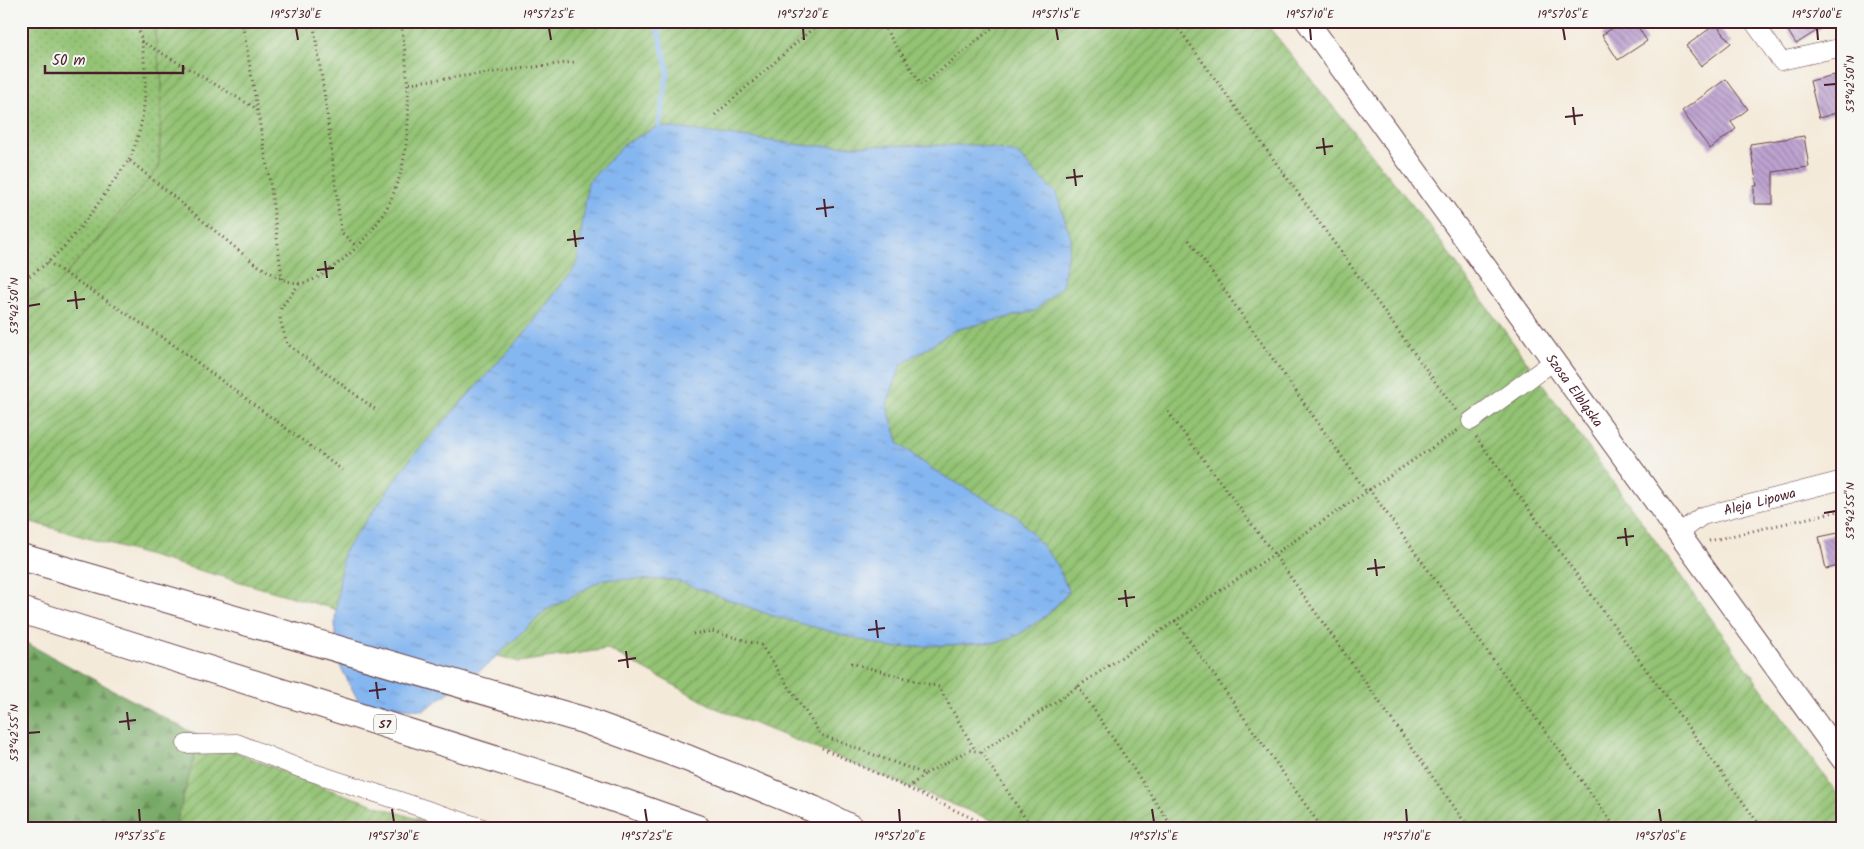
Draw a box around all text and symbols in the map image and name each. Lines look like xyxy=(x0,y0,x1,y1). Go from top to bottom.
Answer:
text: 19°57'30"E xyxy=(270,5,323,24)
text: 19°57'25"E xyxy=(523,5,576,24)
text: 19°57'20"E xyxy=(777,5,830,24)
text: 19°57'15"E xyxy=(1032,5,1081,24)
text: 19°57'10"E xyxy=(1286,5,1335,24)
text: 19°57'05"E xyxy=(1538,5,1589,24)
text: 19°57'00"E xyxy=(1792,5,1843,24)
scale bar xyxy=(45,42,182,74)
text: 50 m xyxy=(52,49,86,73)
text: 53°42'50"N xyxy=(1841,55,1860,113)
text: 53°42'50"N xyxy=(5,277,24,335)
street label: Szosa Elbląska xyxy=(1540,349,1608,432)
street label: Aleja Lipowa xyxy=(1721,482,1798,522)
text: 53°42'55"N xyxy=(1841,482,1860,540)
text: 53°42'55"N xyxy=(5,704,24,762)
road number: S7 xyxy=(374,714,396,734)
text: 19°57'35"E xyxy=(114,827,167,846)
text: 19°57'30"E xyxy=(368,827,421,846)
text: 19°57'25"E xyxy=(621,827,674,846)
text: 19°57'20"E xyxy=(874,827,927,846)
text: 19°57'15"E xyxy=(1130,827,1179,846)
text: 19°57'10"E xyxy=(1383,827,1432,846)
text: 19°57'05"E xyxy=(1636,827,1687,846)

